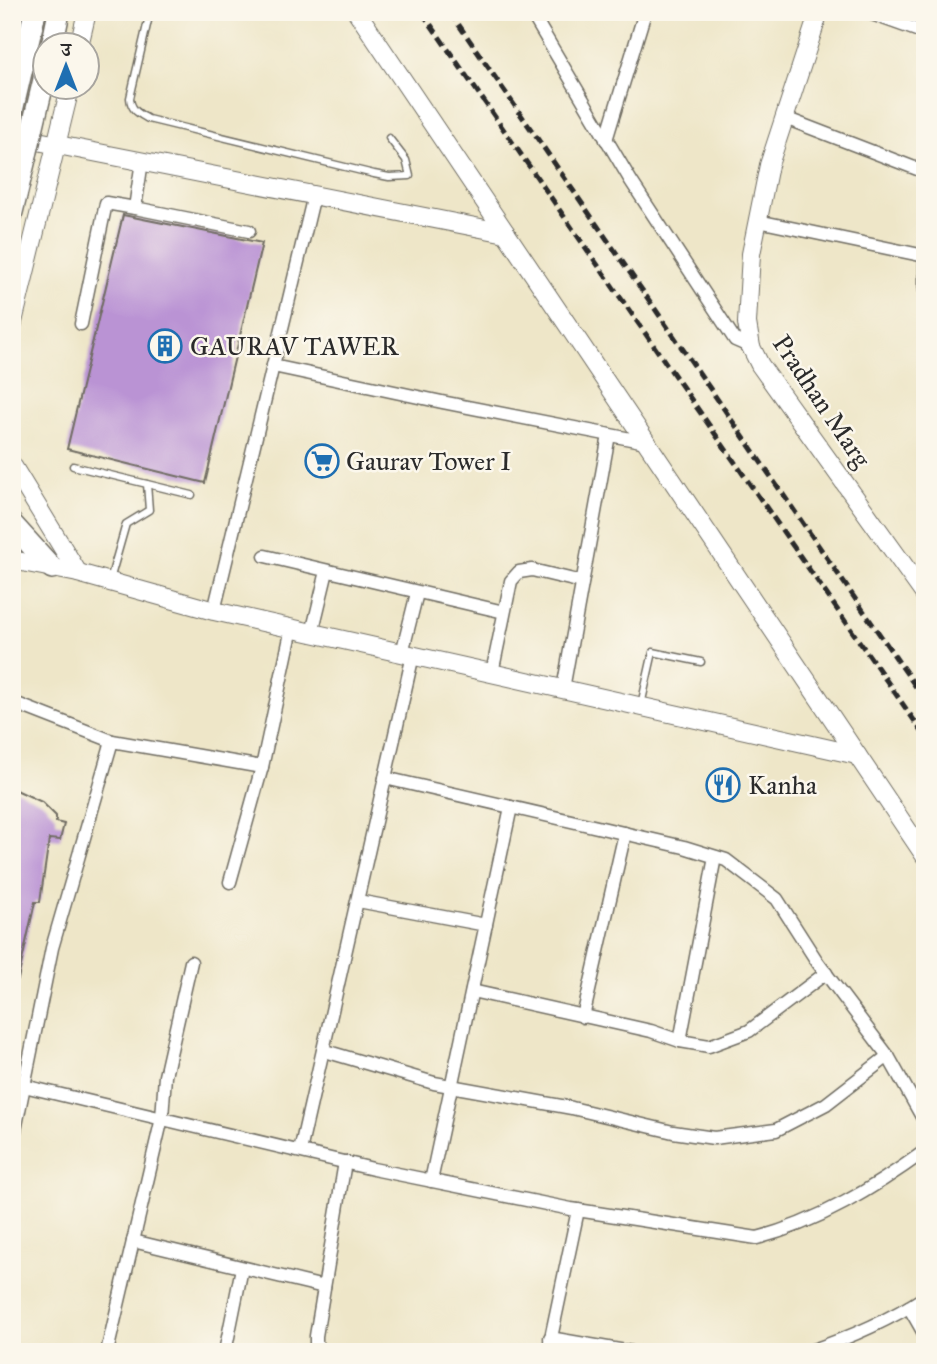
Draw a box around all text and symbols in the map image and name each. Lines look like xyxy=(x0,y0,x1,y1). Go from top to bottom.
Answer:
north arrow xyxy=(32,32,102,102)
text: उ xyxy=(59,38,72,61)
building icon: GAURAV TAWER xyxy=(146,327,184,365)
street label: Pradhan Marg xyxy=(766,329,879,474)
place label: GAURAV TAWER xyxy=(190,330,399,362)
supermarket icon: Gaurav Tower I xyxy=(303,442,341,480)
place label: Gaurav Tower I xyxy=(346,445,511,477)
restaurant icon: Kanha xyxy=(704,766,742,804)
place label: Kanha xyxy=(748,769,817,801)

